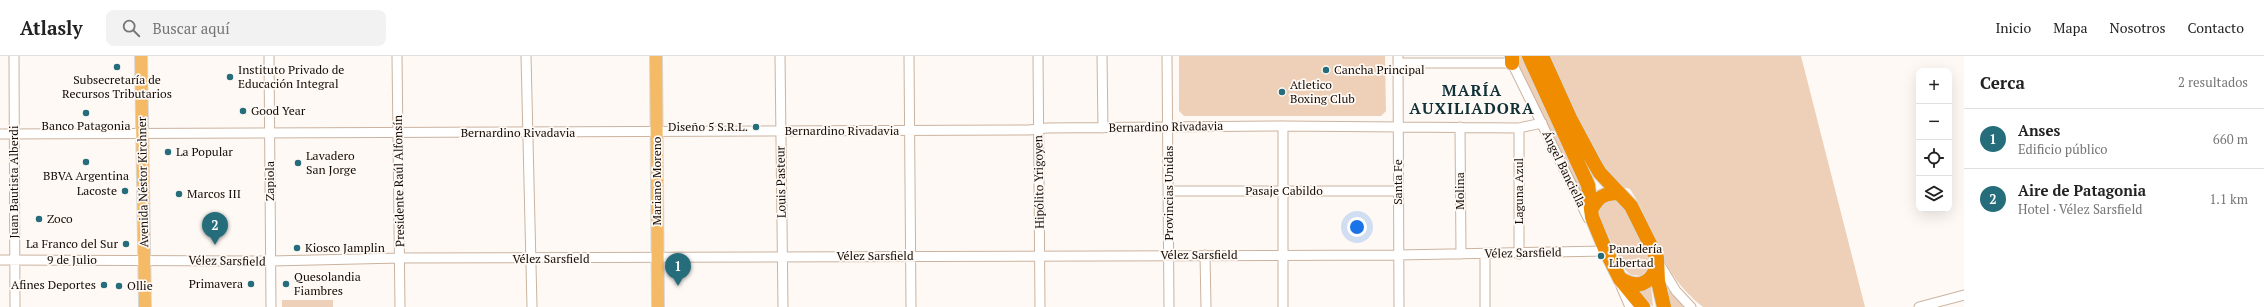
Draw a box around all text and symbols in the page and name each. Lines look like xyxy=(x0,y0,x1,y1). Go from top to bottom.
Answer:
search box xyxy=(106,10,386,46)
text: Atlasly xyxy=(20,15,82,40)
icon: search xyxy=(120,17,142,39)
text: Buscar aquí xyxy=(152,18,230,38)
text: Inicio xyxy=(1995,18,2031,37)
text: Mapa xyxy=(2053,18,2088,37)
text: Nosotros xyxy=(2110,18,2166,37)
text: Contacto xyxy=(2188,18,2244,37)
marker: Subsecretaría de Recursos Tributarios xyxy=(112,62,122,72)
place label: Instituto Privado de Educación Integral xyxy=(238,62,344,91)
place label: Cancha Principal xyxy=(1334,62,1425,77)
marker: Cancha Principal xyxy=(1321,65,1331,75)
map controls xyxy=(1916,68,1952,212)
button: + xyxy=(1916,68,1952,104)
text: Cerca xyxy=(1980,71,2025,94)
place label: Subsecretaría de Recursos Tributarios xyxy=(62,72,172,101)
marker: Instituto Privado de Educación Integral xyxy=(225,72,235,82)
text: 2 resultados xyxy=(2178,73,2248,91)
place label: Atletico Boxing Club xyxy=(1290,77,1355,106)
district label: MARÍA AUXILIADORA xyxy=(1409,79,1535,119)
marker: Atletico Boxing Club xyxy=(1277,87,1287,97)
place label: Good Year xyxy=(251,103,306,118)
button: − xyxy=(1916,104,1952,140)
marker: Good Year xyxy=(238,106,248,116)
marker: Banco Patagonia xyxy=(81,108,91,118)
street label: Presidente Raúl Alfonsín xyxy=(390,115,407,247)
street label: Avenida Néstor Kirchner xyxy=(134,116,151,247)
place label: Banco Patagonia xyxy=(42,118,130,133)
street label: Bernardino Rivadavia xyxy=(1109,118,1223,135)
place label: Diseño 5 S.R.L. xyxy=(668,119,748,134)
text: Anses xyxy=(2018,120,2060,140)
marker: Diseño 5 S.R.L. xyxy=(751,122,761,132)
street label: Bernardino Rivadavia xyxy=(785,123,899,138)
street label: Juan Bautista Alberdi xyxy=(6,125,21,239)
street label: Bernardino Rivadavia xyxy=(461,125,575,140)
street label: Ángel Banciella xyxy=(1539,128,1589,210)
text: 1 xyxy=(1989,130,1997,148)
text: 660 m xyxy=(2213,130,2248,148)
street label: Hipólito Yrigoyen xyxy=(1030,135,1047,229)
street label: Mariano Moreno xyxy=(649,136,664,225)
button: locate xyxy=(1916,140,1952,176)
text: Edificio público xyxy=(2018,140,2108,158)
place label: La Popular xyxy=(176,144,233,159)
street label: Louis Pasteur xyxy=(772,145,789,218)
street label: Provincias Unidas xyxy=(1161,145,1176,241)
marker: La Popular xyxy=(163,147,173,157)
place label: Lavadero San Jorge xyxy=(306,148,356,177)
marker: BBVA Argentina xyxy=(81,157,91,167)
street label: Laguna Azul xyxy=(1511,157,1526,224)
marker: Lavadero San Jorge xyxy=(293,158,303,168)
street label: Santa Fe xyxy=(1390,159,1405,205)
street label: Zapiola xyxy=(262,161,277,201)
place label: BBVA Argentina xyxy=(43,168,129,183)
street label: Molina xyxy=(1452,172,1467,210)
button: layers xyxy=(1916,176,1952,212)
text: Aire de Patagonia xyxy=(2018,180,2146,200)
place label: Lacoste xyxy=(77,183,117,198)
street label: Pasaje Cabildo xyxy=(1245,183,1323,198)
marker: Lacoste xyxy=(120,186,130,196)
place label: Marcos III xyxy=(187,186,241,201)
marker: Marcos III xyxy=(174,189,184,199)
text: 2 xyxy=(1989,190,1997,208)
text: 1.1 km xyxy=(2209,190,2248,208)
text: Hotel · Vélez Sarsfield xyxy=(2018,200,2143,218)
place label: Zoco xyxy=(47,211,73,226)
pin: 2 xyxy=(202,212,228,245)
marker: Zoco xyxy=(34,214,44,224)
your location xyxy=(1347,217,1367,237)
place label: La Franco del Sur xyxy=(26,236,118,251)
marker: La Franco del Sur xyxy=(121,239,131,249)
place label: Kiosco Jamplin xyxy=(305,240,385,255)
place label: Panadería Libertad xyxy=(1609,241,1662,270)
marker: Kiosco Jamplin xyxy=(292,243,302,253)
street label: Vélez Sarsfield xyxy=(1484,244,1562,261)
street label: Vélez Sarsfield xyxy=(1160,247,1238,262)
street label: Vélez Sarsfield xyxy=(836,248,914,263)
street label: Vélez Sarsfield xyxy=(512,251,590,266)
marker: Panadería Libertad xyxy=(1596,251,1606,261)
street label: 9 de Julio xyxy=(47,252,97,267)
street label: Vélez Sarsfield xyxy=(188,252,266,269)
pin: 1 xyxy=(665,253,691,286)
place label: Quesolandia Fiambres xyxy=(294,269,361,298)
place label: Primavera xyxy=(189,276,243,291)
place label: Afines Deportes xyxy=(11,277,96,292)
place label: Ollie xyxy=(127,278,153,293)
marker: Primavera xyxy=(246,279,256,289)
marker: Quesolandia Fiambres xyxy=(281,279,291,289)
marker: Afines Deportes xyxy=(99,280,109,290)
marker: Ollie xyxy=(114,281,124,291)

